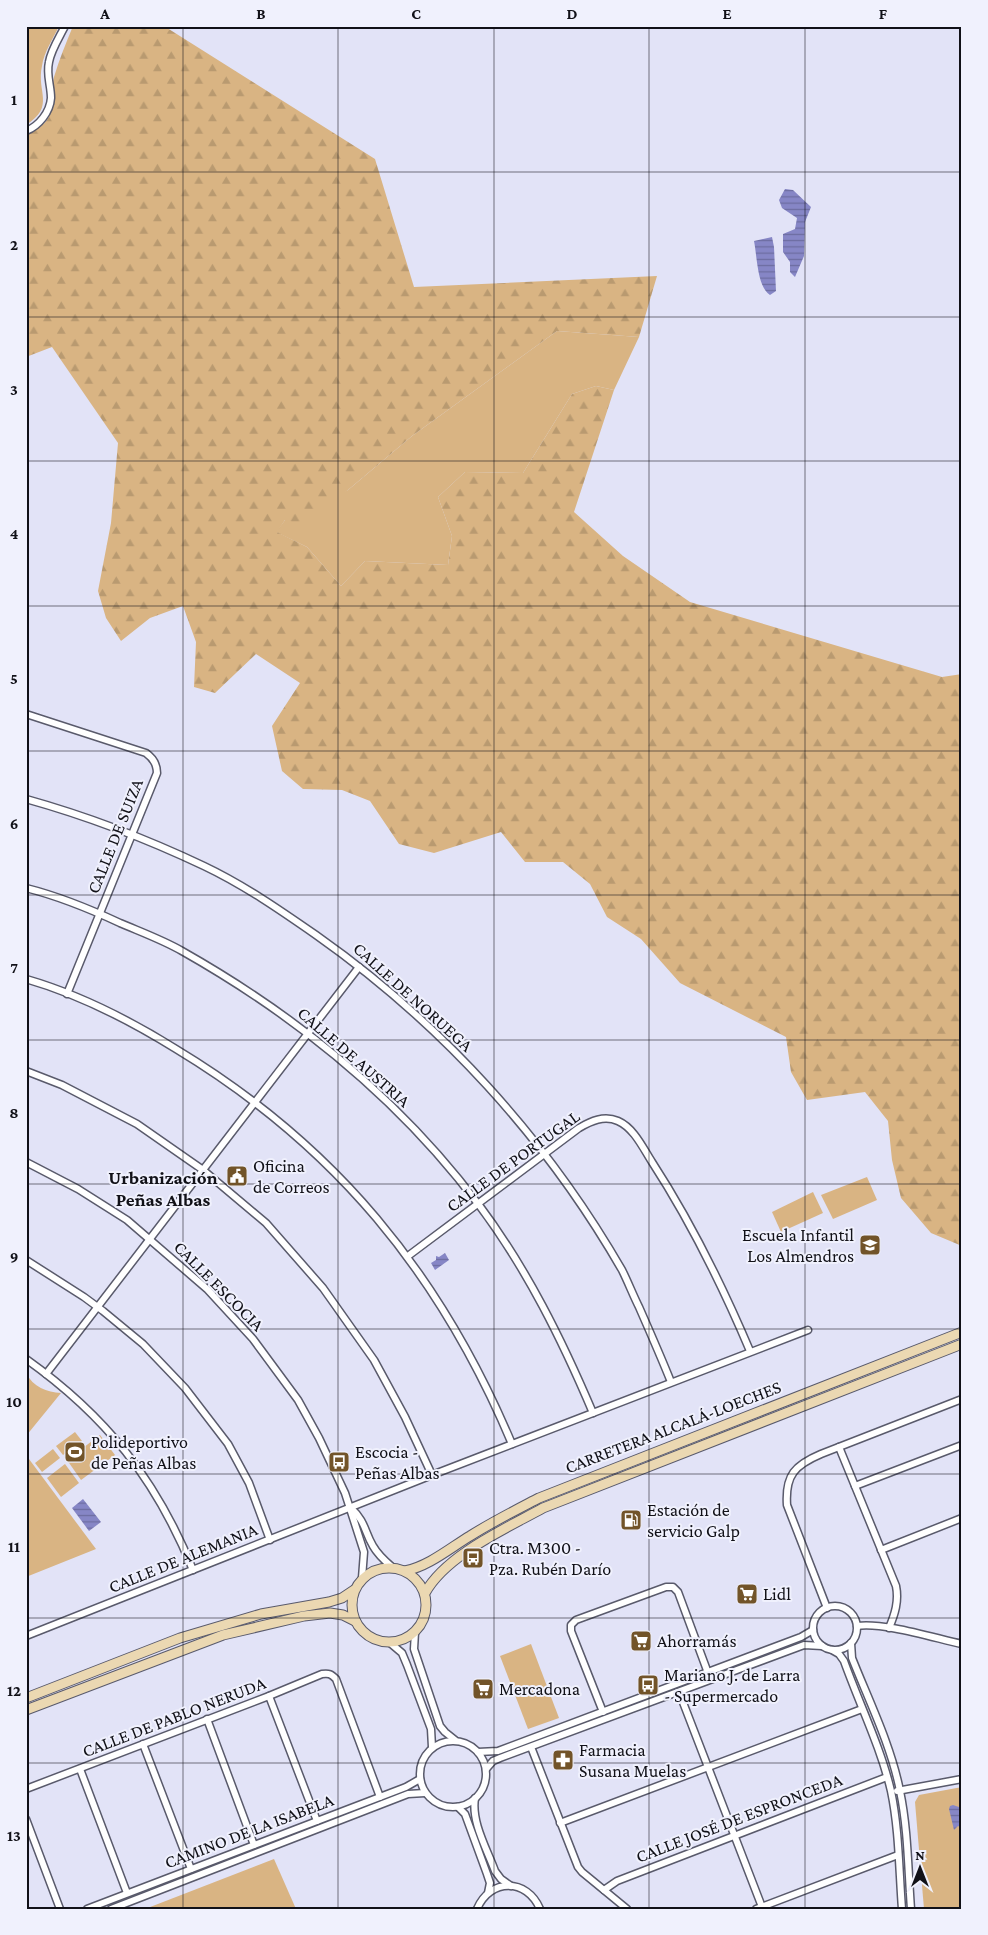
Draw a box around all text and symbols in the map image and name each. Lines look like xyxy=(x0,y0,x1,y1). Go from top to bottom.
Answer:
text: A xyxy=(99,5,110,22)
text: B xyxy=(256,5,266,22)
text: C xyxy=(411,5,421,22)
text: D xyxy=(566,5,578,22)
text: E xyxy=(722,5,732,22)
text: F xyxy=(879,5,888,22)
text: 1 xyxy=(11,91,17,108)
text: 2 xyxy=(10,236,18,253)
text: 3 xyxy=(10,381,18,398)
text: 4 xyxy=(10,525,19,542)
text: 5 xyxy=(10,670,18,687)
street label: CALLE DE SUIZA xyxy=(83,775,147,896)
text: 6 xyxy=(10,815,18,832)
street label: CALLE DE NORUEGA xyxy=(349,938,477,1056)
text: 7 xyxy=(10,959,18,976)
street label: CALLE DE AUSTRIA xyxy=(294,1003,415,1112)
text: 8 xyxy=(9,1104,19,1121)
street label: CALLE DE PORTUGAL xyxy=(443,1106,583,1216)
place label: Oficina de Correos xyxy=(253,1156,330,1197)
public building icon: Oficina de Correos xyxy=(225,1164,249,1188)
district label: Urbanización Peñas Albas xyxy=(108,1167,218,1210)
place label: Escuela Infantil Los Almendros xyxy=(742,1225,854,1266)
school or university icon: Escuela Infantil Los Almendros xyxy=(858,1233,882,1257)
street label: CALLE ESCOCIA xyxy=(170,1237,269,1336)
text: 9 xyxy=(10,1248,18,1265)
street label: CARRETERA ALCALÁ-LOECHES xyxy=(562,1376,784,1478)
text: 10 xyxy=(6,1393,22,1410)
place label: Polideportivo de Peñas Albas xyxy=(91,1432,196,1473)
sports icon: Polideportivo de Peñas Albas xyxy=(63,1440,87,1464)
place label: Escocia - Peñas Albas xyxy=(355,1442,440,1483)
bus stop icon: Escocia - Peñas Albas xyxy=(327,1450,351,1474)
place label: Estación de servicio Galp xyxy=(647,1500,740,1541)
fuel station icon: Estación de servicio Galp xyxy=(619,1508,643,1532)
street label: CALLE DE ALEMANIA xyxy=(106,1519,261,1597)
text: 11 xyxy=(8,1538,20,1555)
place label: Ctra. M300 - Pza. Rubén Darío xyxy=(489,1538,611,1579)
bus stop icon: Ctra. M300 - Pza. Rubén Darío xyxy=(461,1546,485,1570)
supermarket icon: Lidl xyxy=(735,1582,759,1606)
place label: Lidl xyxy=(763,1584,791,1604)
supermarket icon: Ahorramás xyxy=(629,1629,653,1653)
place label: Ahorramás xyxy=(657,1631,736,1651)
place label: Mariano J. de Larra - Supermercado xyxy=(664,1665,800,1706)
street label: CALLE DE PABLO NERUDA xyxy=(79,1672,269,1761)
bus stop icon: Mariano J. de Larra - Supermercado xyxy=(636,1673,660,1697)
supermarket icon: Mercadona xyxy=(471,1677,495,1701)
place label: Mercadona xyxy=(499,1679,580,1699)
text: 12 xyxy=(7,1682,21,1699)
place label: Farmacia Susana Muelas xyxy=(579,1740,686,1781)
pharmacy icon: Farmacia Susana Muelas xyxy=(551,1748,575,1772)
street label: CALLE JOSÉ DE ESPRONCEDA xyxy=(633,1769,846,1867)
street label: CAMINO DE LA ISABELA xyxy=(162,1789,337,1872)
text: 13 xyxy=(7,1827,21,1844)
north arrow xyxy=(896,1842,946,1892)
text: N xyxy=(915,1847,925,1863)

